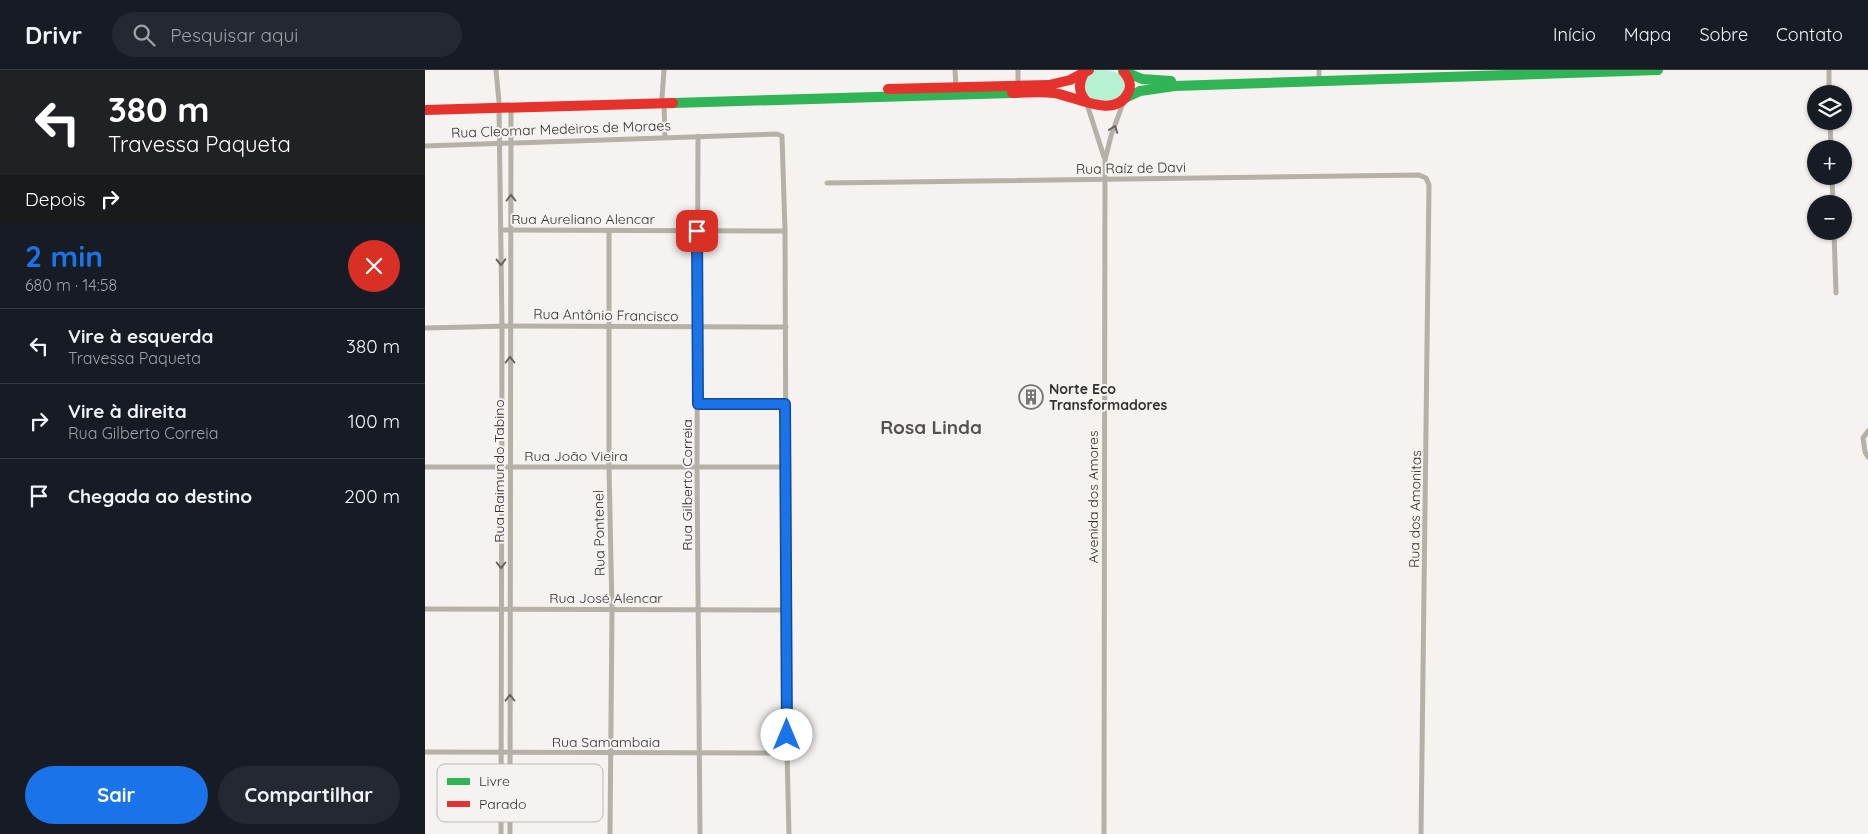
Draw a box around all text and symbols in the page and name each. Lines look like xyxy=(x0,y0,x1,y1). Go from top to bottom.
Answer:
search box xyxy=(112,12,462,57)
text: Drivr xyxy=(25,20,82,50)
icon: search xyxy=(130,21,158,49)
text: Pesquisar aqui xyxy=(170,23,298,47)
text: Início xyxy=(1553,23,1596,46)
text: Mapa xyxy=(1624,23,1671,46)
text: Sobre xyxy=(1699,23,1748,46)
text: Contato xyxy=(1776,23,1843,46)
map controls xyxy=(1807,85,1852,240)
button: layers xyxy=(1807,85,1852,130)
text: 380 m xyxy=(108,87,210,131)
icon: left xyxy=(25,90,90,155)
street label: Rua Cleomar Medeiros de Moraes xyxy=(451,116,671,142)
one-way arrow xyxy=(1108,125,1118,133)
text: Travessa Paqueta xyxy=(108,130,291,158)
button: + xyxy=(1807,140,1852,185)
street label: Rua Raíz de Davi xyxy=(1076,158,1186,178)
icon: right xyxy=(96,185,124,213)
text: Depois xyxy=(25,187,86,211)
one-way arrow xyxy=(506,194,516,202)
button: − xyxy=(1807,195,1852,240)
street label: Rua Aureliano Alencar xyxy=(511,210,655,228)
pin xyxy=(676,210,718,252)
icon: arrive xyxy=(683,217,711,245)
text: 2 min xyxy=(25,237,103,275)
button: close xyxy=(348,240,400,292)
one-way arrow xyxy=(496,259,506,267)
text: 680 m · 14:58 xyxy=(25,275,117,295)
street label: Rua Antônio Francisco xyxy=(533,305,679,325)
text: Vire à esquerda xyxy=(68,324,213,348)
icon: left xyxy=(25,332,53,360)
text: 380 m xyxy=(346,334,400,358)
text: Travessa Paqueta xyxy=(68,348,201,368)
one-way arrow xyxy=(505,356,515,364)
place label: Norte Eco Transformadores xyxy=(1049,380,1167,414)
building icon: Norte Eco Transformadores xyxy=(1018,384,1044,410)
text: Vire à direita xyxy=(68,399,187,423)
street label: Rua Raimundo Tabino xyxy=(490,399,508,543)
icon: right xyxy=(25,407,53,435)
text: 100 m xyxy=(348,409,400,433)
district label: Rosa Linda xyxy=(880,415,982,439)
street label: Rua Gilberto Correia xyxy=(678,419,696,551)
text: Rua Gilberto Correia xyxy=(68,423,218,443)
street label: Avenida dos Amores xyxy=(1084,431,1102,563)
street label: Rua João Vieira xyxy=(524,447,628,465)
street label: Rua dos Amonitas xyxy=(1405,450,1425,568)
icon: arrive xyxy=(25,482,53,510)
text: Chegada ao destino xyxy=(68,484,252,508)
text: 200 m xyxy=(344,484,400,508)
street label: Rua Pontenel xyxy=(589,490,609,576)
one-way arrow xyxy=(496,562,506,569)
street label: Rua José Alencar xyxy=(549,589,663,607)
one-way arrow xyxy=(505,694,515,702)
position arrow xyxy=(760,708,812,760)
street label: Rua Samambaia xyxy=(552,733,660,751)
legend xyxy=(437,764,603,822)
button: Sair xyxy=(25,766,208,824)
button: Compartilhar xyxy=(218,766,400,824)
text: Livre xyxy=(479,772,510,790)
text: Parado xyxy=(479,795,526,813)

